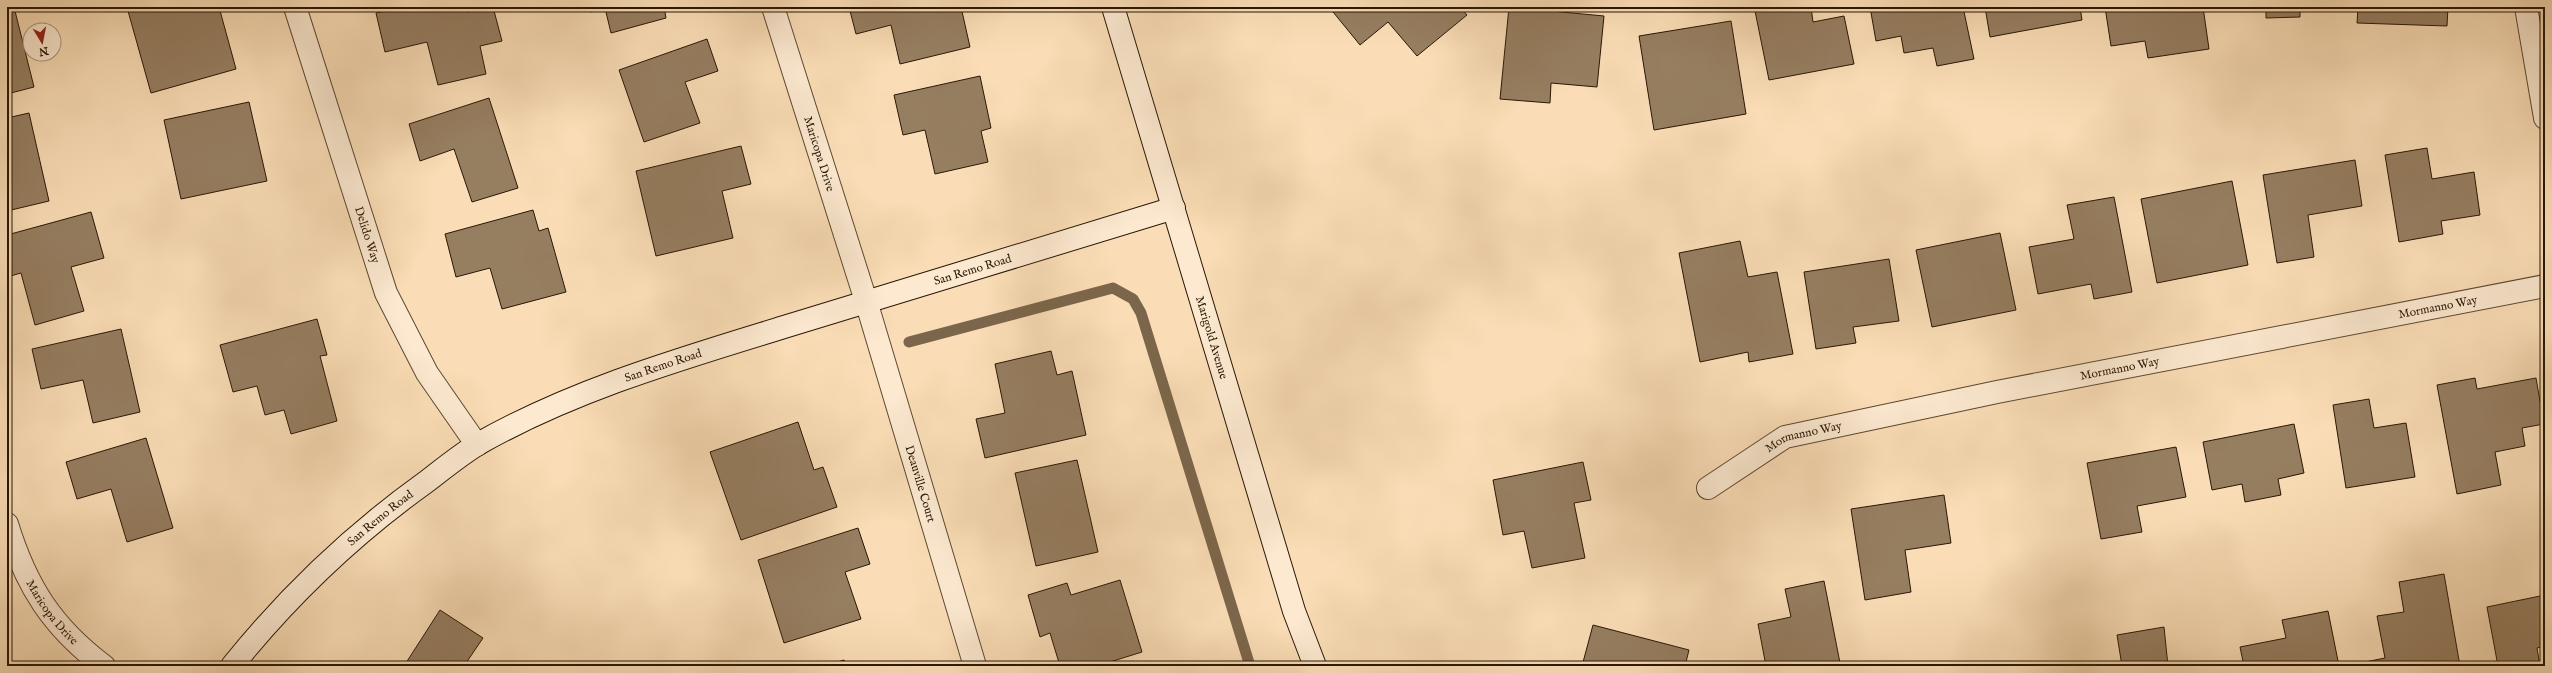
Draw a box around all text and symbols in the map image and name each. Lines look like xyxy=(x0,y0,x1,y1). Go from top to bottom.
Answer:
north arrow xyxy=(22,22,62,62)
text: N xyxy=(37,43,50,59)
street label: Maricopa Drive xyxy=(800,115,838,194)
street label: Delido Way xyxy=(351,205,383,265)
street label: San Remo Road xyxy=(932,251,1014,289)
street label: Mormanno Way xyxy=(2397,292,2479,322)
street label: Marigold Avenue xyxy=(1192,294,1231,381)
street label: San Remo Road xyxy=(623,346,704,386)
street label: Mormanno Way xyxy=(2079,354,2161,384)
street label: Mormanno Way xyxy=(1762,418,1843,456)
street label: Deauville Court xyxy=(901,444,939,524)
street label: San Remo Road xyxy=(344,487,417,549)
street label: Maricopa Drive xyxy=(22,577,81,649)

